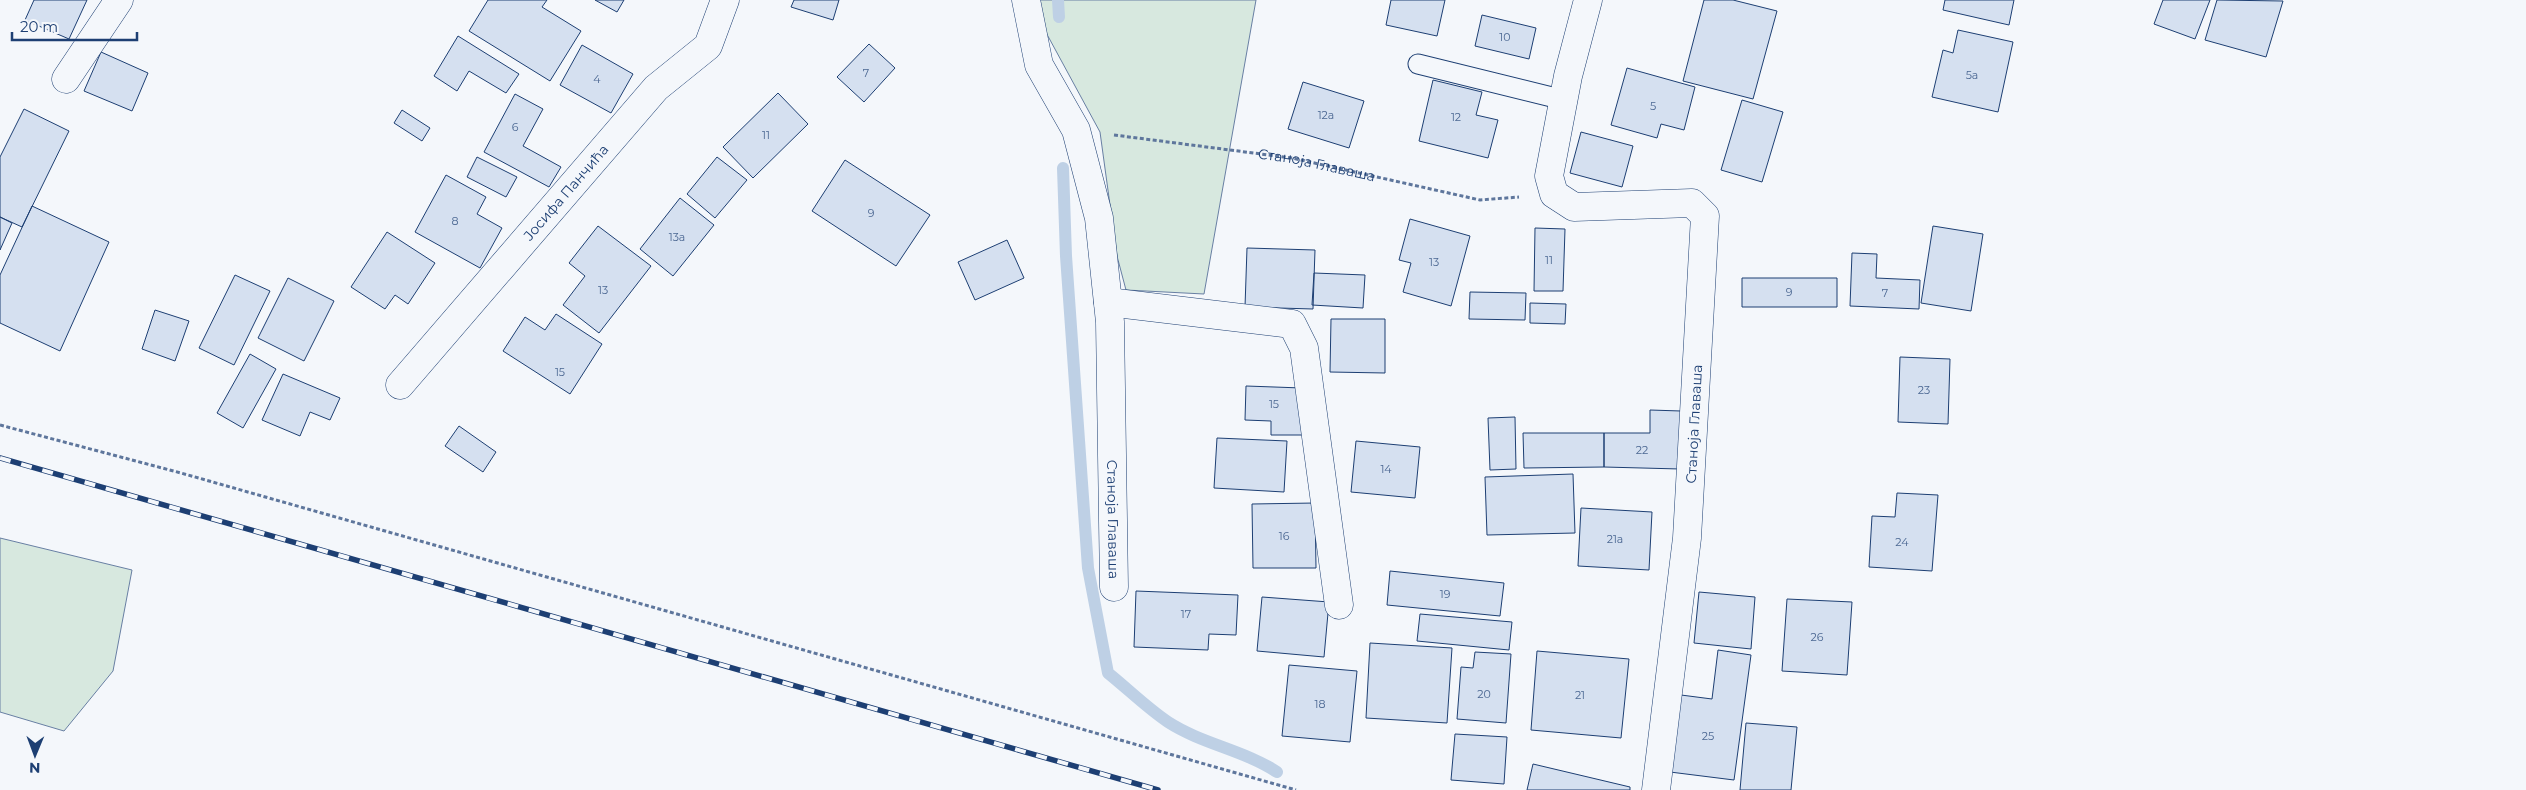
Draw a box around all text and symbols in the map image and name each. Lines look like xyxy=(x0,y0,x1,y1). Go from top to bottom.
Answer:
scale bar xyxy=(12,10,138,42)
text: 20 m xyxy=(20,17,58,36)
house number: 10 xyxy=(1499,30,1511,44)
house number: 7 xyxy=(863,66,869,80)
house number: 5a xyxy=(1966,68,1978,82)
house number: 4 xyxy=(593,72,601,86)
house number: 5 xyxy=(1650,99,1656,113)
house number: 12a xyxy=(1318,108,1334,122)
house number: 12 xyxy=(1451,110,1461,124)
house number: 6 xyxy=(512,120,519,134)
house number: 11 xyxy=(762,128,770,142)
street label: Јосифа Панчића xyxy=(519,141,612,244)
street label: Станоја Главаша xyxy=(1257,145,1377,185)
house number: 9 xyxy=(868,206,875,220)
house number: 8 xyxy=(451,214,459,228)
house number: 13a xyxy=(669,230,685,244)
house number: 11 xyxy=(1545,253,1553,267)
house number: 13 xyxy=(1429,255,1439,269)
house number: 13 xyxy=(598,283,608,297)
house number: 9 xyxy=(1786,285,1793,299)
house number: 7 xyxy=(1882,286,1888,300)
street label: Станоја Главаша xyxy=(1682,364,1706,484)
house number: 15 xyxy=(555,365,565,379)
house number: 23 xyxy=(1918,383,1930,397)
house number: 15 xyxy=(1269,397,1279,411)
house number: 22 xyxy=(1636,443,1648,457)
street label: Станоја Главаша xyxy=(1103,460,1123,579)
house number: 14 xyxy=(1380,462,1392,476)
house number: 16 xyxy=(1279,529,1290,543)
house number: 21a xyxy=(1607,532,1623,546)
house number: 24 xyxy=(1895,535,1909,549)
house number: 19 xyxy=(1440,587,1451,601)
house number: 17 xyxy=(1181,607,1191,621)
house number: 26 xyxy=(1811,630,1824,644)
house number: 20 xyxy=(1477,687,1491,701)
house number: 21 xyxy=(1575,688,1585,702)
house number: 18 xyxy=(1315,697,1326,711)
house number: 25 xyxy=(1702,729,1714,743)
north arrow xyxy=(10,730,60,780)
text: N xyxy=(29,759,41,777)

